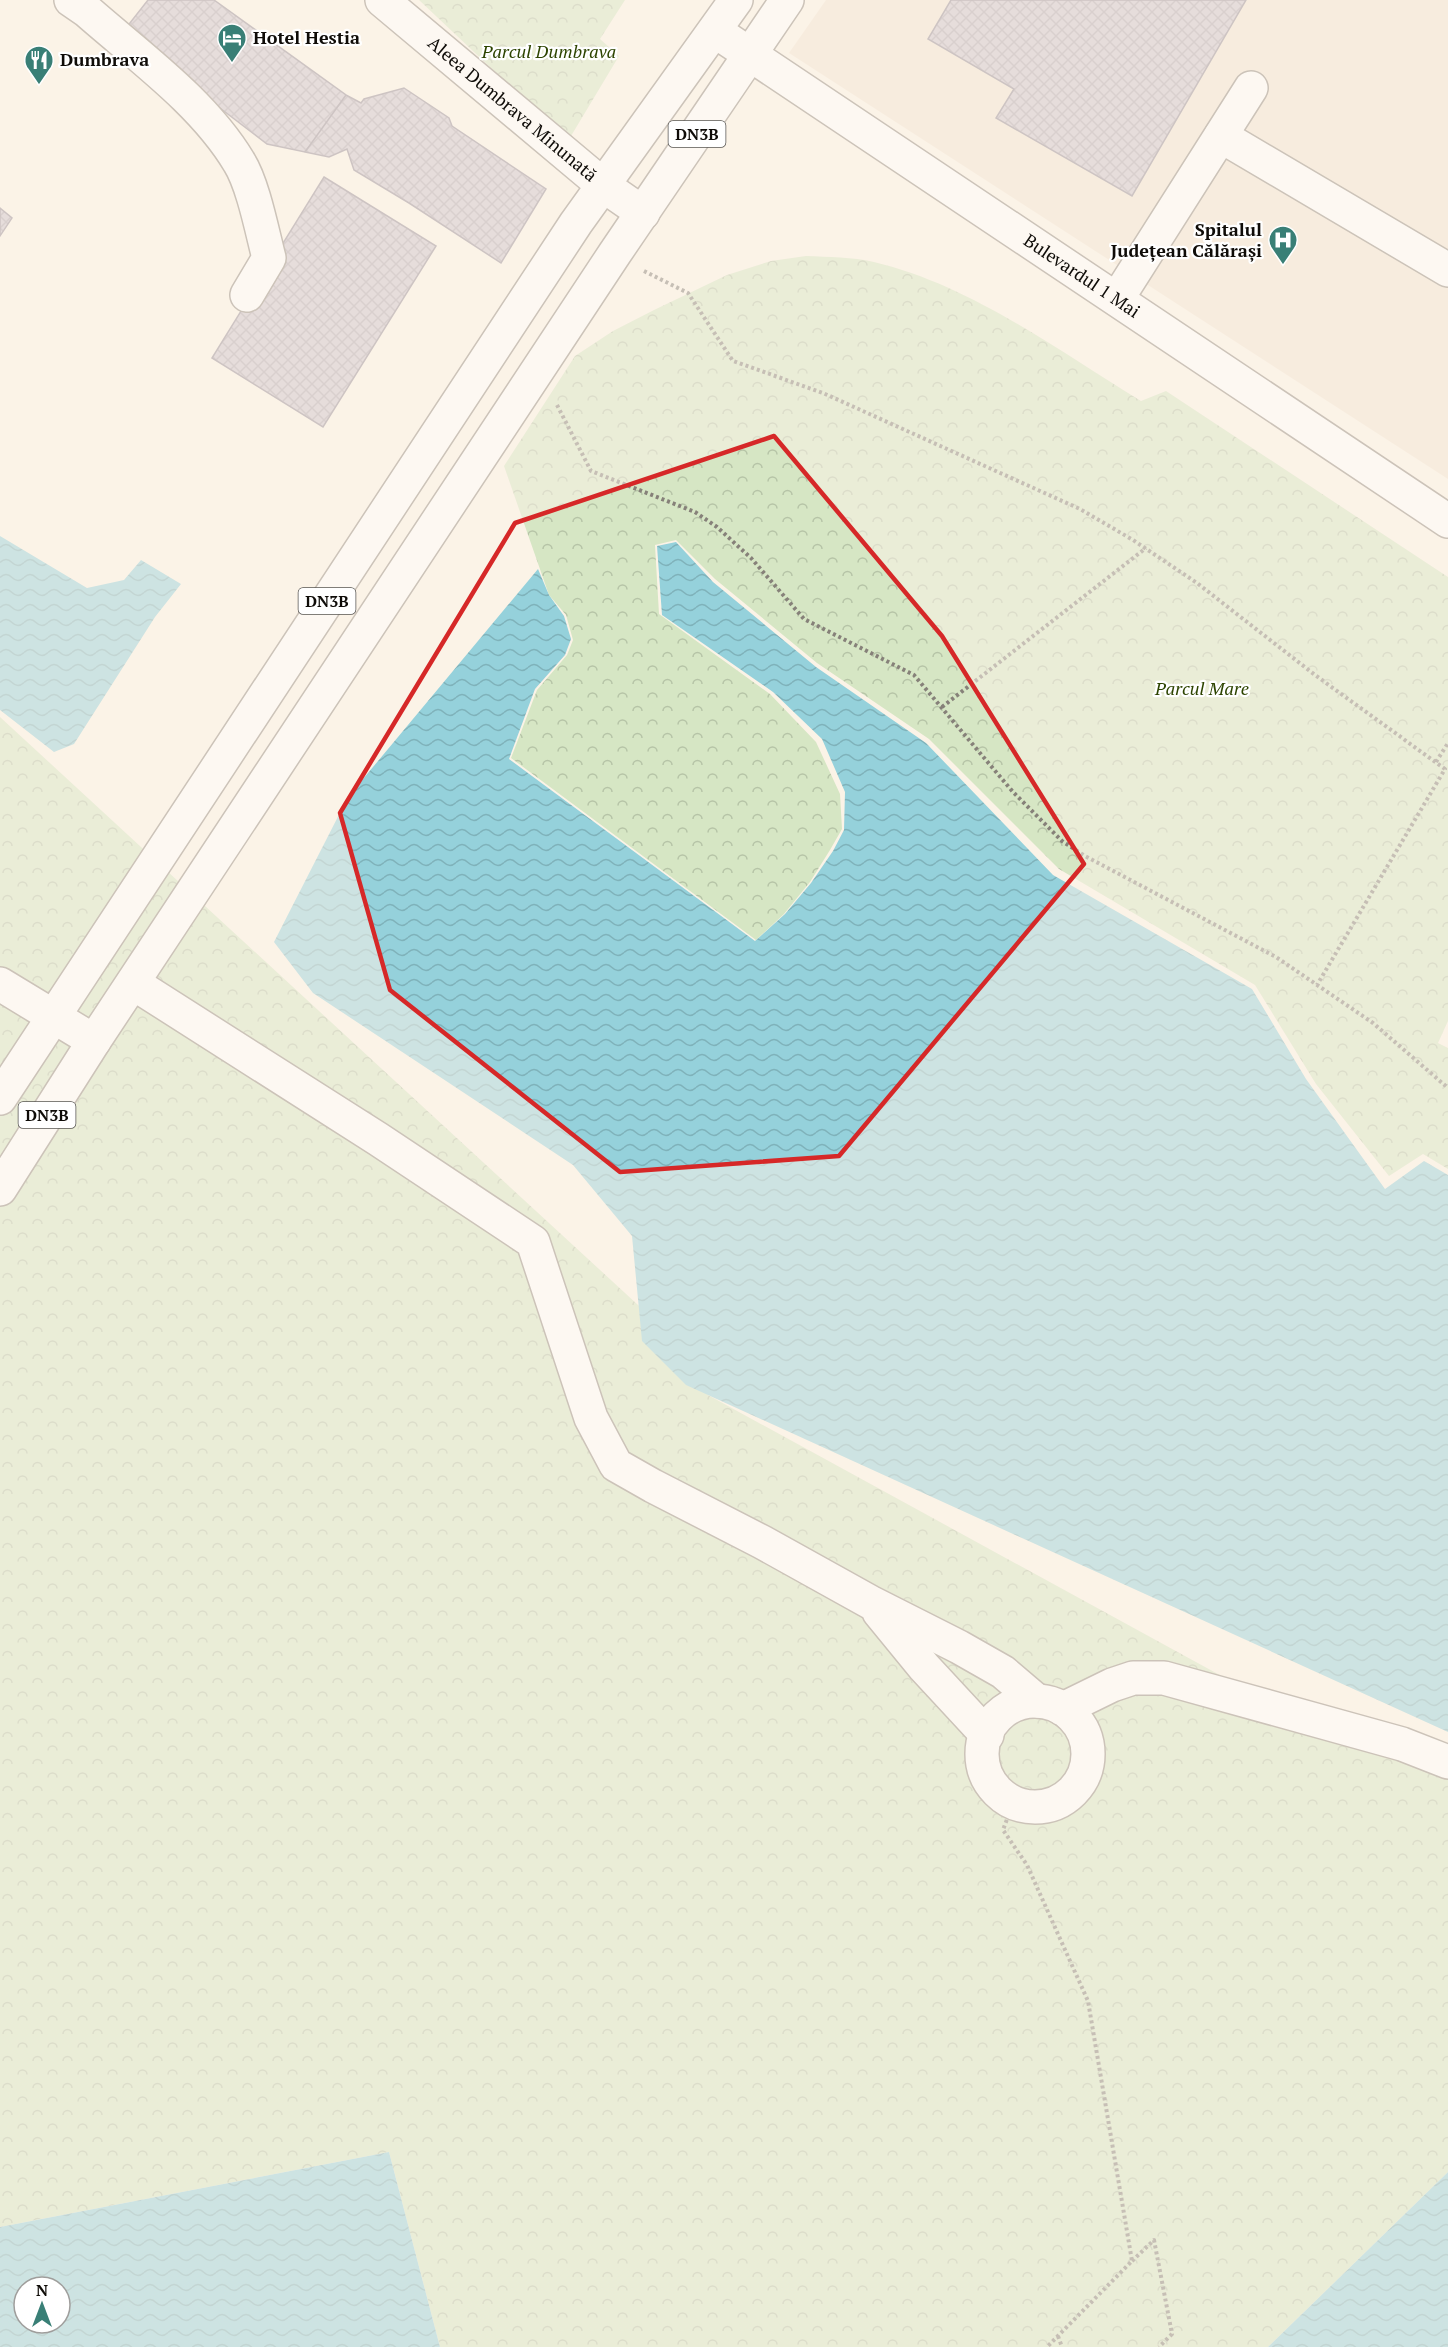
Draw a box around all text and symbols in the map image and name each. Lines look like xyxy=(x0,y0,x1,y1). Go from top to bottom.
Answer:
hotel icon: Hotel Hestia xyxy=(216,22,248,64)
place label: Hotel Hestia xyxy=(253,25,360,49)
street label: Aleea Dumbrava Minunată xyxy=(423,30,603,186)
park label: Parcul Dumbrava xyxy=(481,39,616,63)
restaurant icon: Dumbrava xyxy=(23,44,55,86)
place label: Dumbrava xyxy=(60,47,149,71)
road number: DN3B xyxy=(668,121,726,147)
place label: Spitalul Județean Călărași xyxy=(1111,217,1262,262)
hospital icon: Spitalul Județean Călărași xyxy=(1267,224,1299,266)
street label: Bulevardul 1 Mai xyxy=(1019,228,1145,323)
road number: DN3B xyxy=(298,588,356,614)
park label: Parcul Mare xyxy=(1154,676,1249,700)
road number: DN3B xyxy=(18,1102,76,1128)
north arrow xyxy=(12,2275,72,2335)
text: N xyxy=(36,2279,48,2301)

